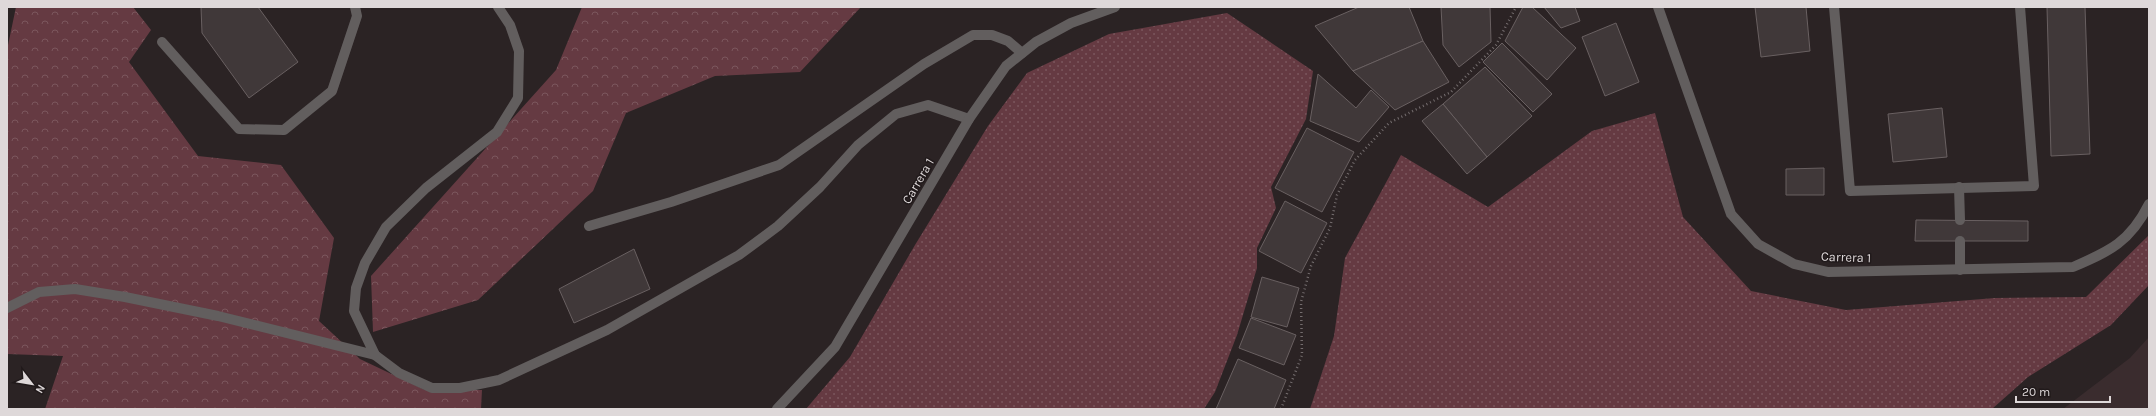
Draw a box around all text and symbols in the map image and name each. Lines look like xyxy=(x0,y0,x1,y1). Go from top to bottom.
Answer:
street label: Carrera 1 xyxy=(899,155,937,207)
street label: Carrera 1 xyxy=(1821,249,1871,265)
north arrow xyxy=(12,364,52,404)
scale bar xyxy=(2016,378,2110,404)
text: N xyxy=(33,382,48,396)
text: 20 m xyxy=(2022,385,2050,399)

